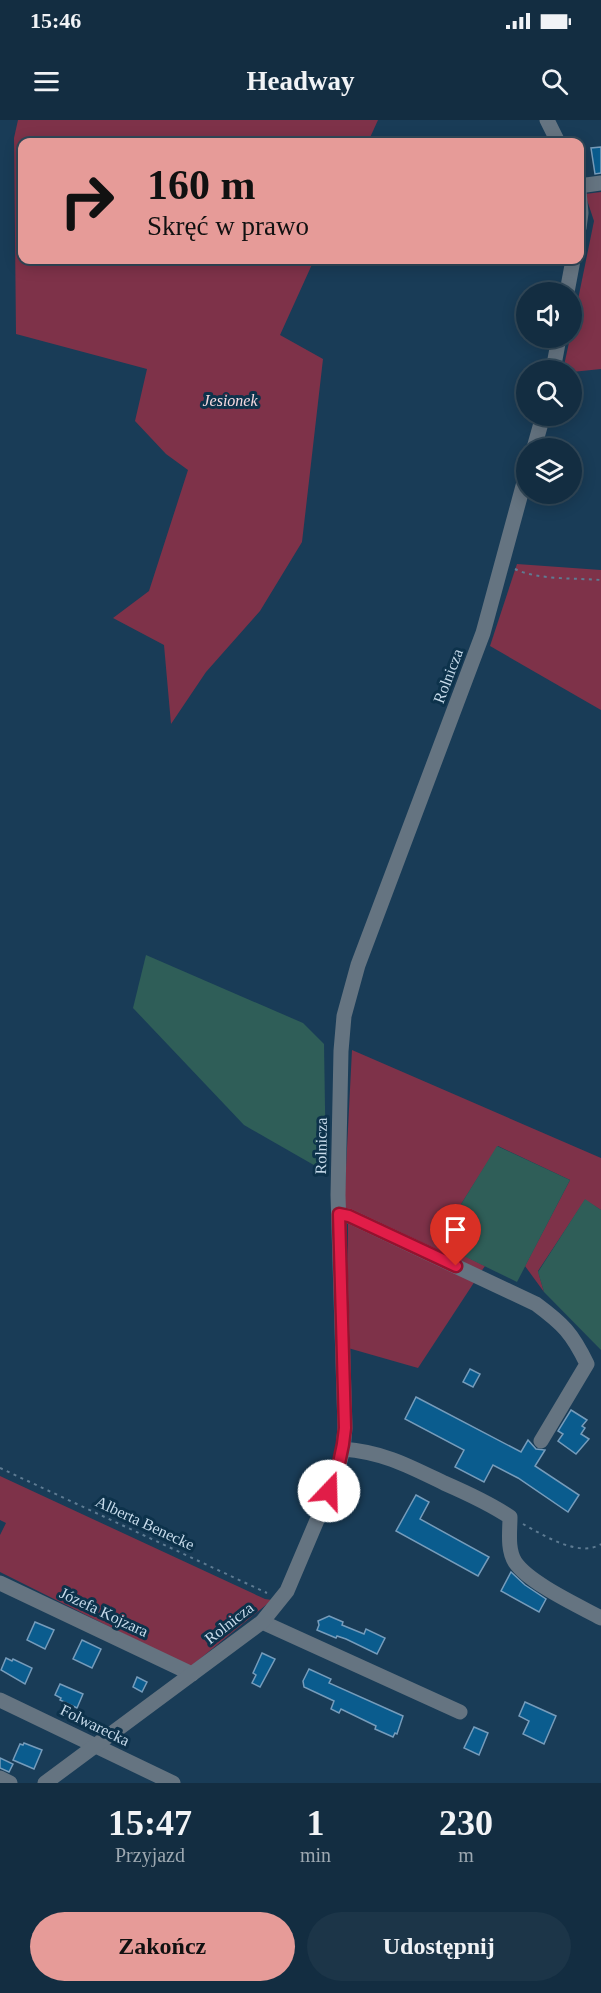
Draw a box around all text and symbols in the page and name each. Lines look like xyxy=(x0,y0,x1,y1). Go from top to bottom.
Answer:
text: 15:46 xyxy=(30,8,81,33)
icon: menu xyxy=(30,65,63,98)
icon: search xyxy=(538,65,571,98)
text: Headway xyxy=(247,66,355,96)
icon: right xyxy=(48,162,126,240)
text: 160 m xyxy=(147,162,256,208)
text: Skręć w prawo xyxy=(147,211,309,241)
map controls xyxy=(516,282,582,504)
button: sound xyxy=(516,282,582,348)
button: search xyxy=(516,360,582,426)
park label: Jesionek xyxy=(202,392,258,409)
button: layers xyxy=(516,438,582,504)
street label: Rolnicza xyxy=(430,646,466,706)
street label: Rolnicza xyxy=(312,1117,330,1175)
pin xyxy=(430,1204,481,1266)
icon: arrive xyxy=(439,1213,472,1246)
position arrow xyxy=(297,1459,361,1523)
street label: Alberta Benecke xyxy=(93,1493,197,1553)
street label: Józefa Kojzara xyxy=(57,1584,151,1641)
street label: Rolnicza xyxy=(201,1599,257,1647)
street label: Folwarecka xyxy=(58,1701,132,1749)
text: 15:47 xyxy=(108,1803,192,1843)
text: 1 xyxy=(307,1803,325,1843)
text: 230 xyxy=(439,1803,493,1843)
text: Przyjazd xyxy=(115,1844,185,1866)
text: min xyxy=(300,1844,331,1866)
text: m xyxy=(458,1844,474,1866)
button: Zakończ xyxy=(30,1912,295,1981)
button: Udostępnij xyxy=(307,1912,571,1981)

